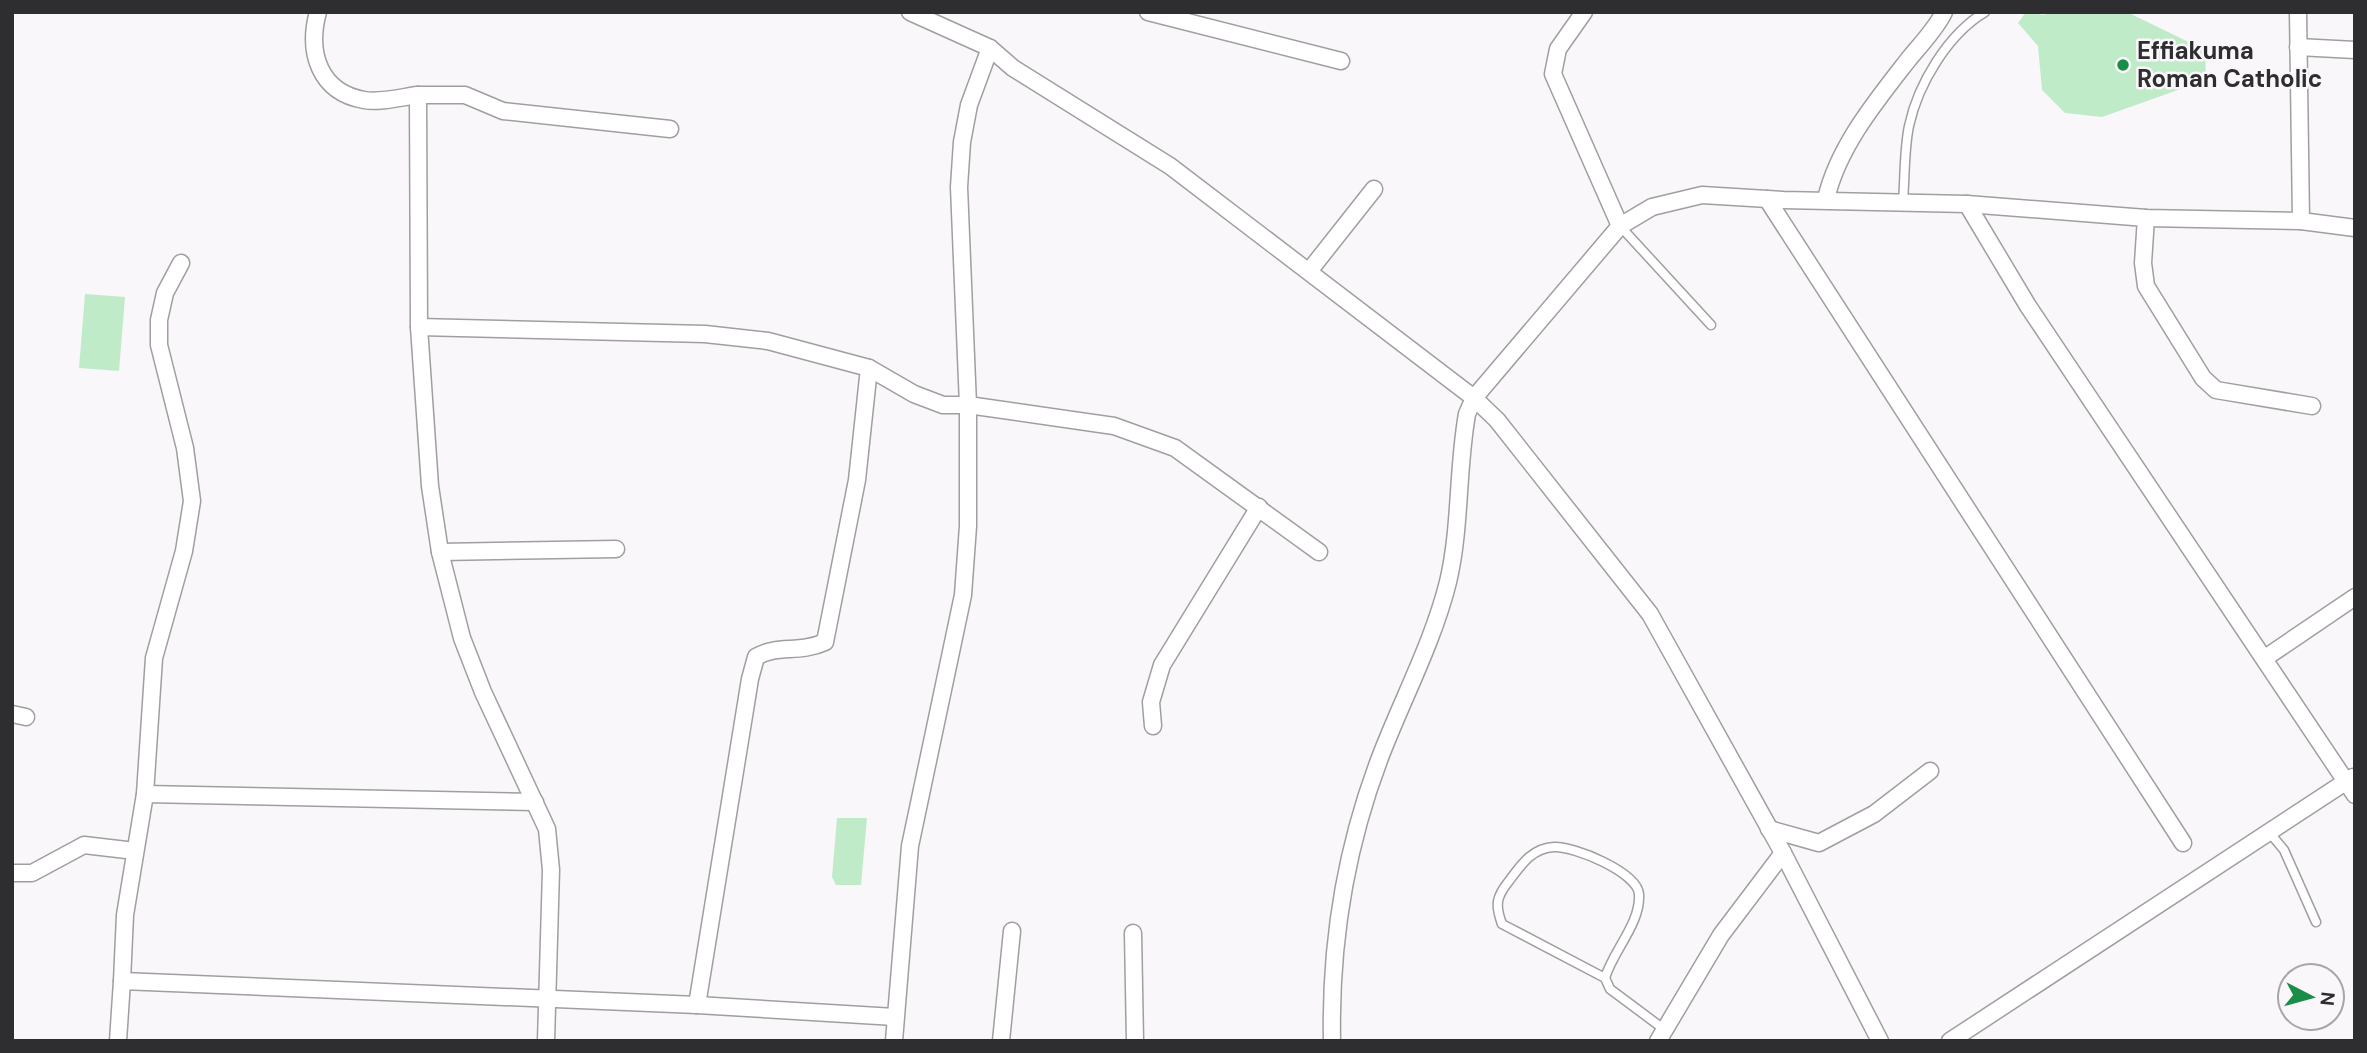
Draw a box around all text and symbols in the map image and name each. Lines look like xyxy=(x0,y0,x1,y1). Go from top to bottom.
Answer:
place label: Effiakuma Roman Catholic xyxy=(2137,35,2322,94)
marker: Effiakuma Roman Catholic xyxy=(2115,57,2131,73)
north arrow xyxy=(2276,962,2346,1032)
text: N xyxy=(2314,991,2341,1007)

